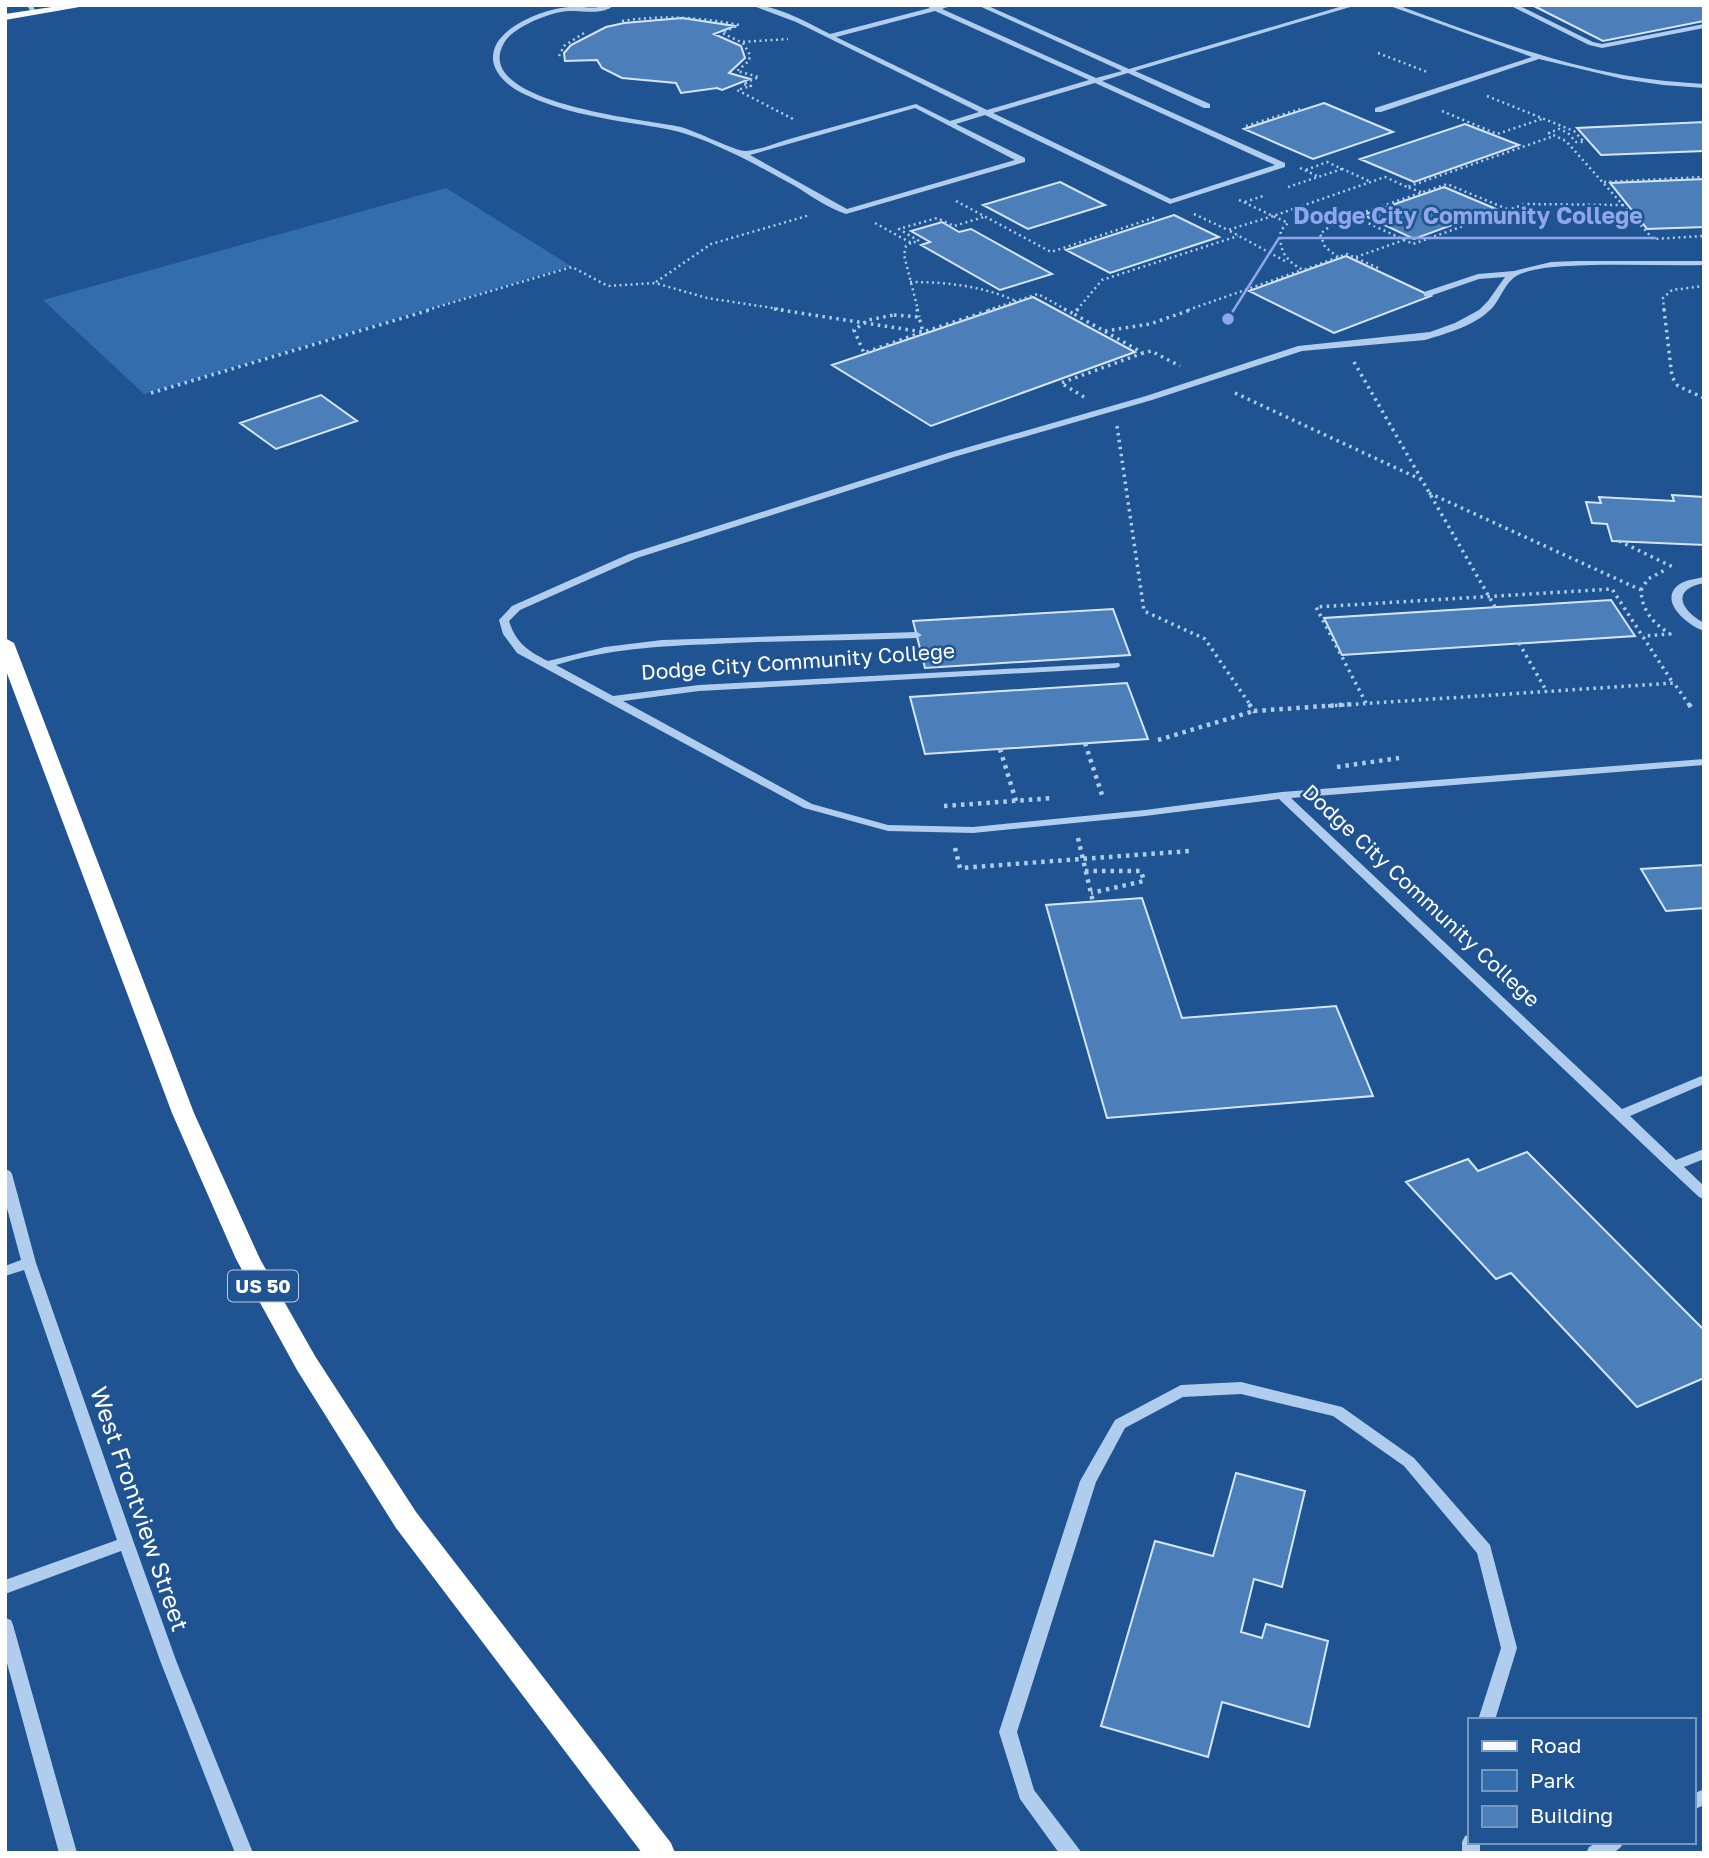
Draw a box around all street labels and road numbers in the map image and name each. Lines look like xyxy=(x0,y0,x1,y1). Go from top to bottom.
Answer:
street label: Dodge City Community College xyxy=(640,637,956,685)
street label: Dodge City Community College xyxy=(1298,778,1546,1012)
road number: US 50 xyxy=(228,1270,298,1302)
street label: West Frontview Street xyxy=(85,1382,196,1635)

